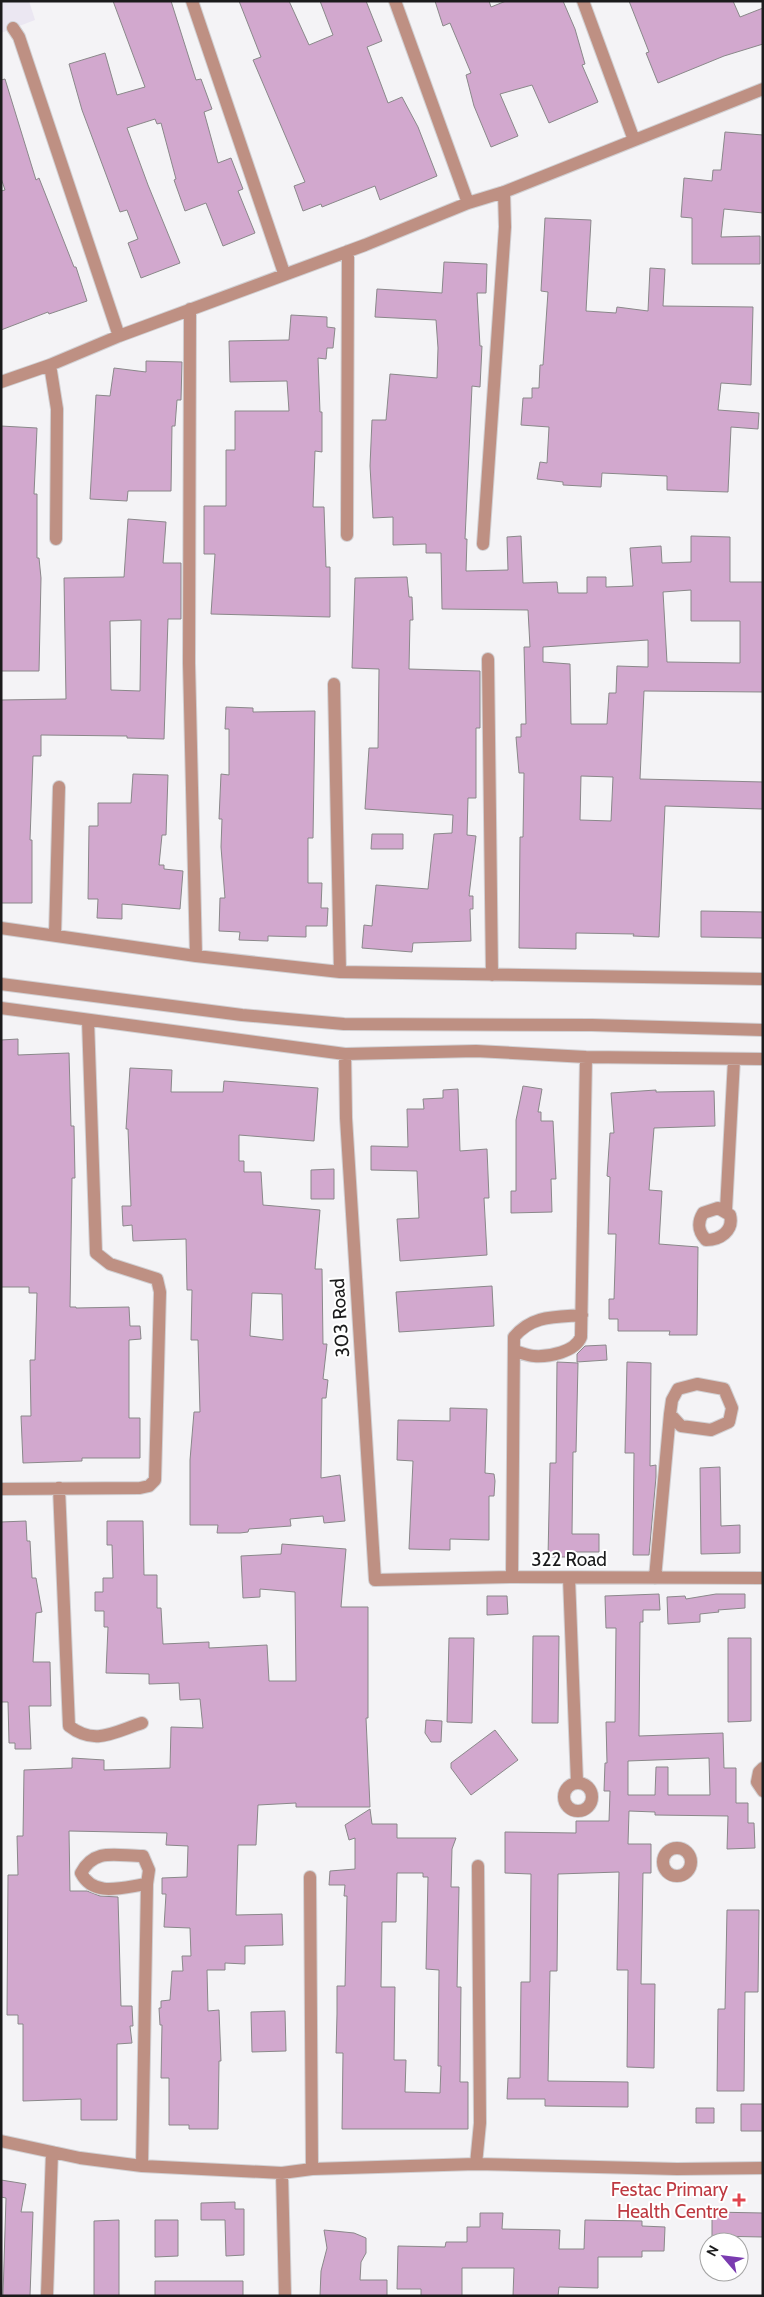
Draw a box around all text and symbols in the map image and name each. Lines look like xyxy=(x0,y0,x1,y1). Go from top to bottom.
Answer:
street label: 303 Road xyxy=(326,1278,354,1358)
street label: 322 Road xyxy=(531,1548,607,1571)
place label: Festac Primary Health Centre xyxy=(611,2178,728,2223)
marker: Festac Primary Health Centre xyxy=(732,2193,746,2207)
north arrow xyxy=(699,2232,749,2282)
text: N xyxy=(702,2242,723,2259)

